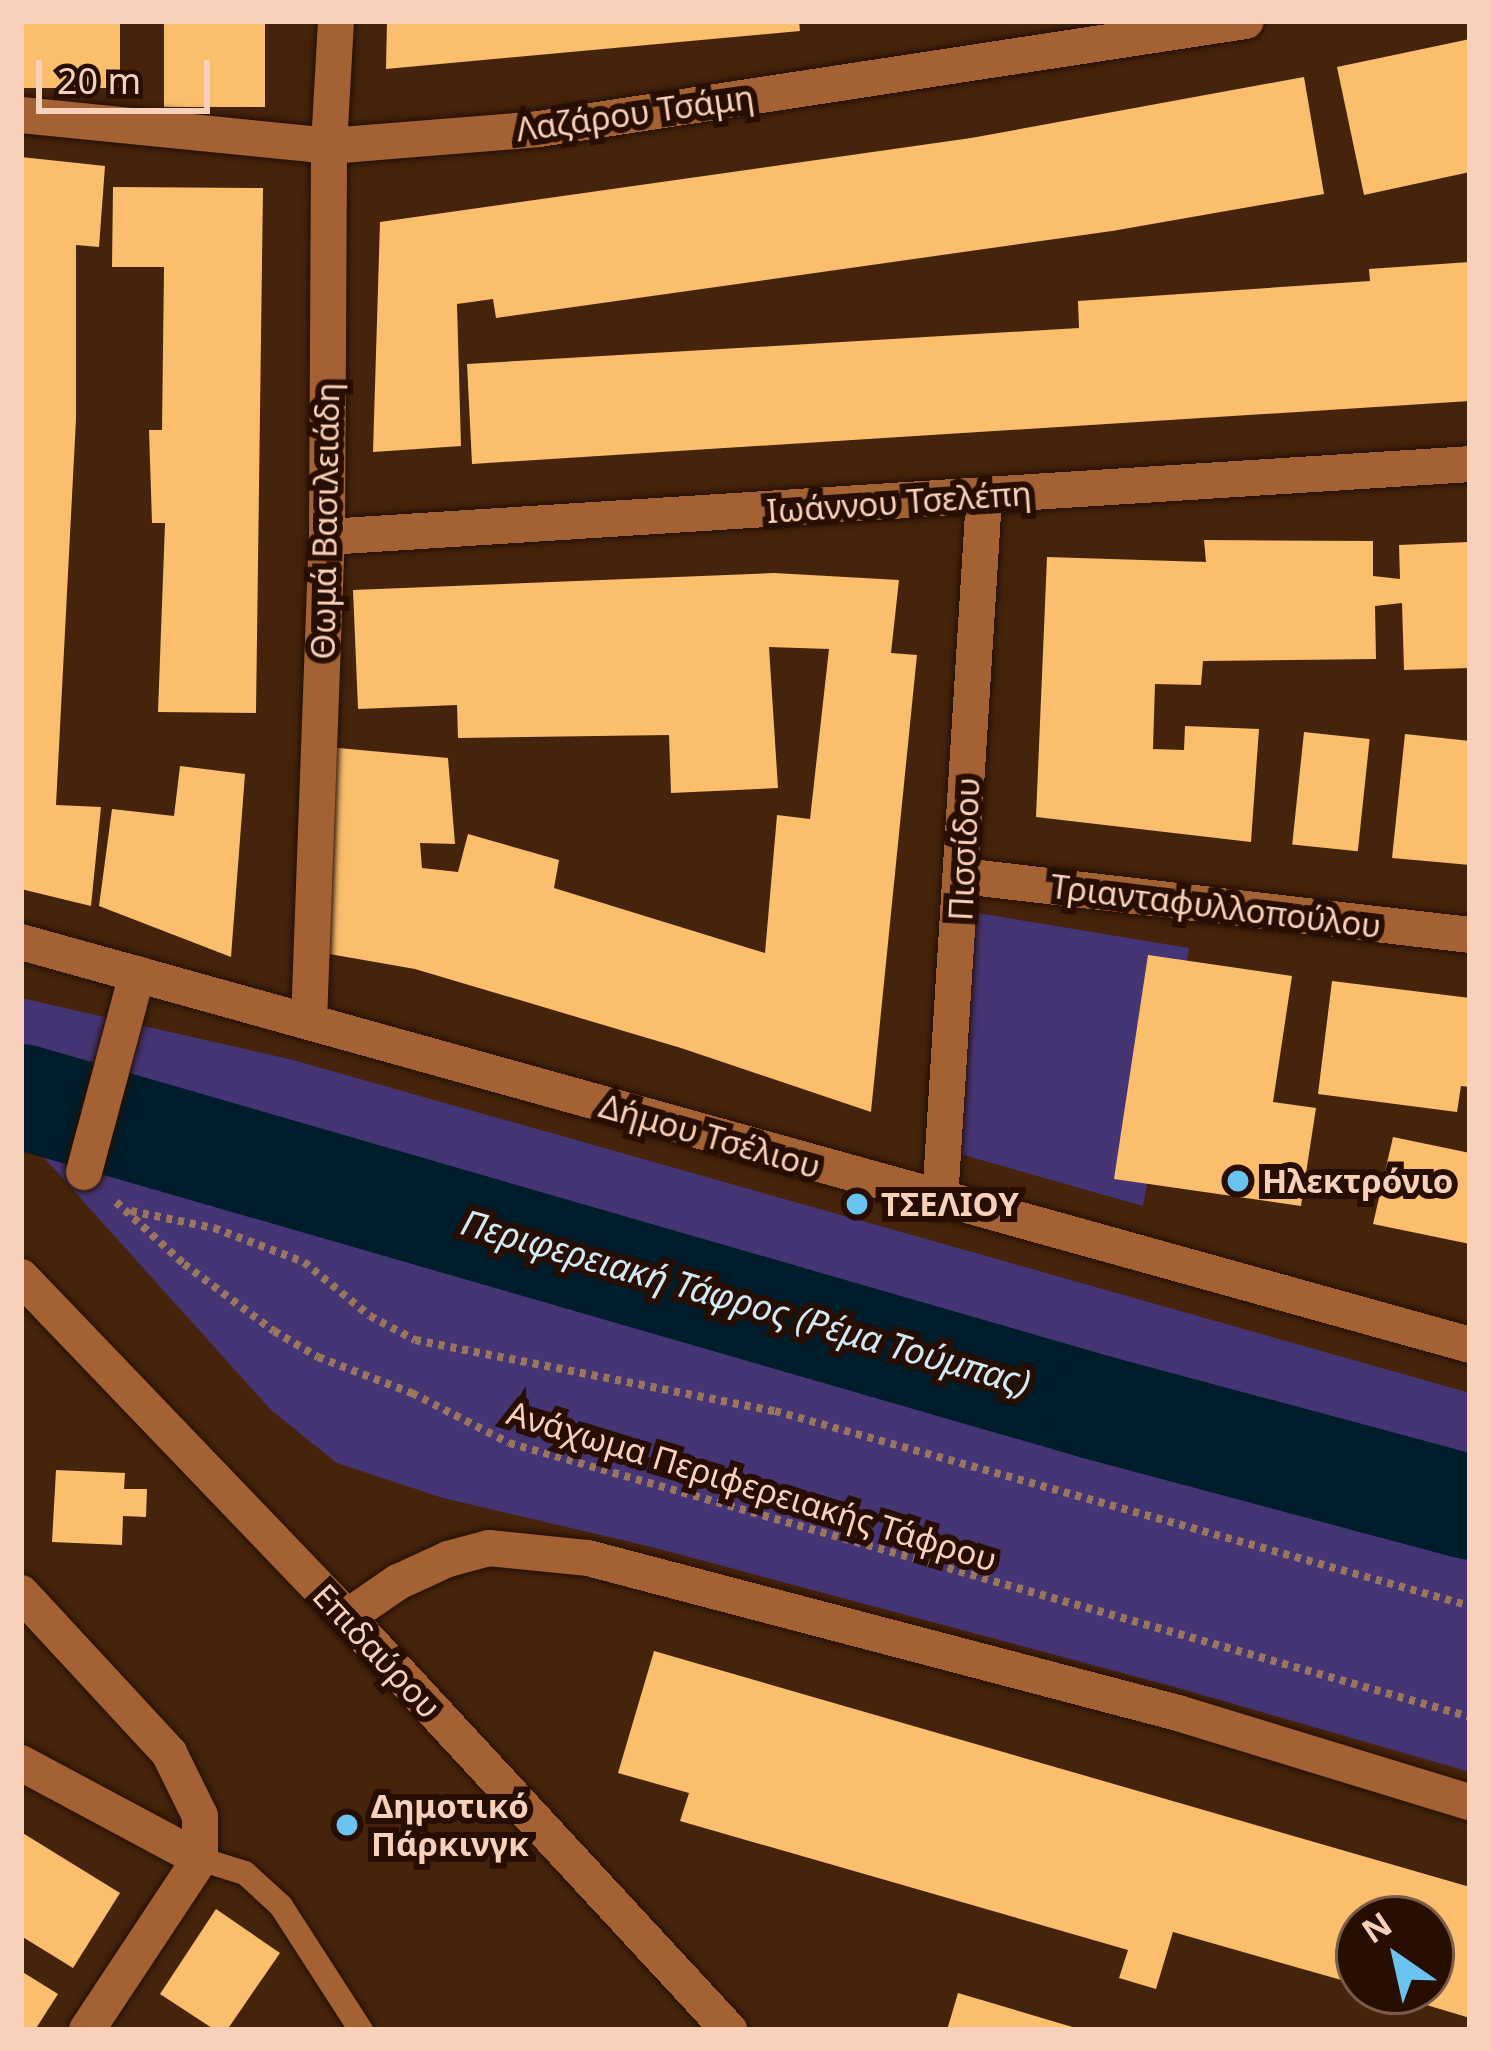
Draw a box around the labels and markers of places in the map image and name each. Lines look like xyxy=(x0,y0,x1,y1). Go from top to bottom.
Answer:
place label: Ηλεκτρόνιο xyxy=(1262,1161,1453,1201)
marker: Ηλεκτρόνιο xyxy=(1225,1168,1251,1194)
place label: ΤΣΕΛΙΟΥ xyxy=(881,1184,1019,1224)
marker: ΤΣΕΛΙΟΥ xyxy=(844,1191,870,1217)
place label: Δημοτικό Πάρκινγκ xyxy=(371,1786,529,1864)
marker: Δημοτικό Πάρκινγκ xyxy=(334,1812,360,1838)

